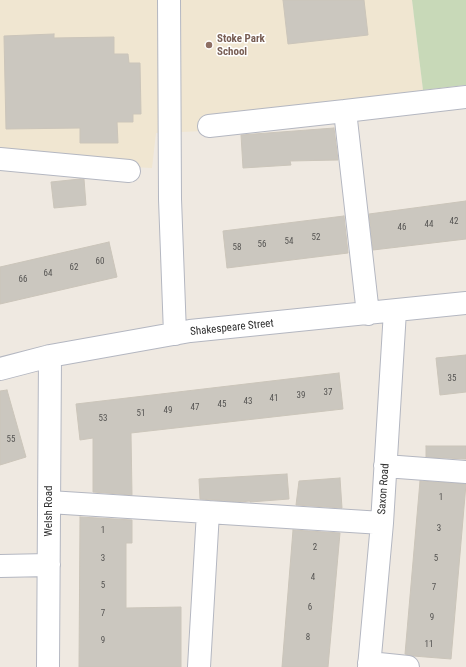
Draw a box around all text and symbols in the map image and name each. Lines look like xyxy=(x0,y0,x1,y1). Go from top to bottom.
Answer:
place label: Stoke Park School xyxy=(217,32,265,58)
marker: Stoke Park School xyxy=(204,40,214,50)
house number: 42 xyxy=(450,217,458,227)
house number: 44 xyxy=(425,220,433,230)
house number: 46 xyxy=(398,223,406,233)
house number: 52 xyxy=(312,233,320,243)
house number: 54 xyxy=(285,237,293,247)
house number: 56 xyxy=(258,240,266,250)
house number: 58 xyxy=(233,243,241,253)
house number: 60 xyxy=(96,257,104,267)
house number: 62 xyxy=(70,263,78,273)
house number: 64 xyxy=(44,269,52,279)
house number: 66 xyxy=(19,275,27,285)
street label: Shakespeare Street xyxy=(190,317,274,339)
house number: 35 xyxy=(448,374,456,384)
house number: 37 xyxy=(324,388,332,398)
house number: 39 xyxy=(297,391,305,401)
house number: 41 xyxy=(270,394,278,404)
house number: 43 xyxy=(244,397,252,407)
house number: 45 xyxy=(218,400,226,410)
house number: 47 xyxy=(191,403,199,413)
house number: 49 xyxy=(164,406,172,416)
house number: 51 xyxy=(137,409,145,419)
house number: 53 xyxy=(99,414,107,424)
house number: 55 xyxy=(7,435,15,445)
street label: Saxon Road xyxy=(376,463,392,515)
street label: Welsh Road xyxy=(42,486,56,536)
house number: 1 xyxy=(439,493,443,503)
house number: 3 xyxy=(437,524,441,534)
house number: 1 xyxy=(101,526,105,536)
house number: 2 xyxy=(313,543,317,553)
house number: 3 xyxy=(101,554,105,564)
house number: 5 xyxy=(434,554,438,564)
house number: 4 xyxy=(311,573,315,583)
house number: 5 xyxy=(101,581,105,591)
house number: 7 xyxy=(432,583,436,593)
house number: 6 xyxy=(308,603,312,613)
house number: 7 xyxy=(101,609,105,619)
house number: 9 xyxy=(430,613,434,623)
house number: 8 xyxy=(306,633,310,643)
house number: 9 xyxy=(101,636,105,646)
house number: 11 xyxy=(425,640,433,650)

